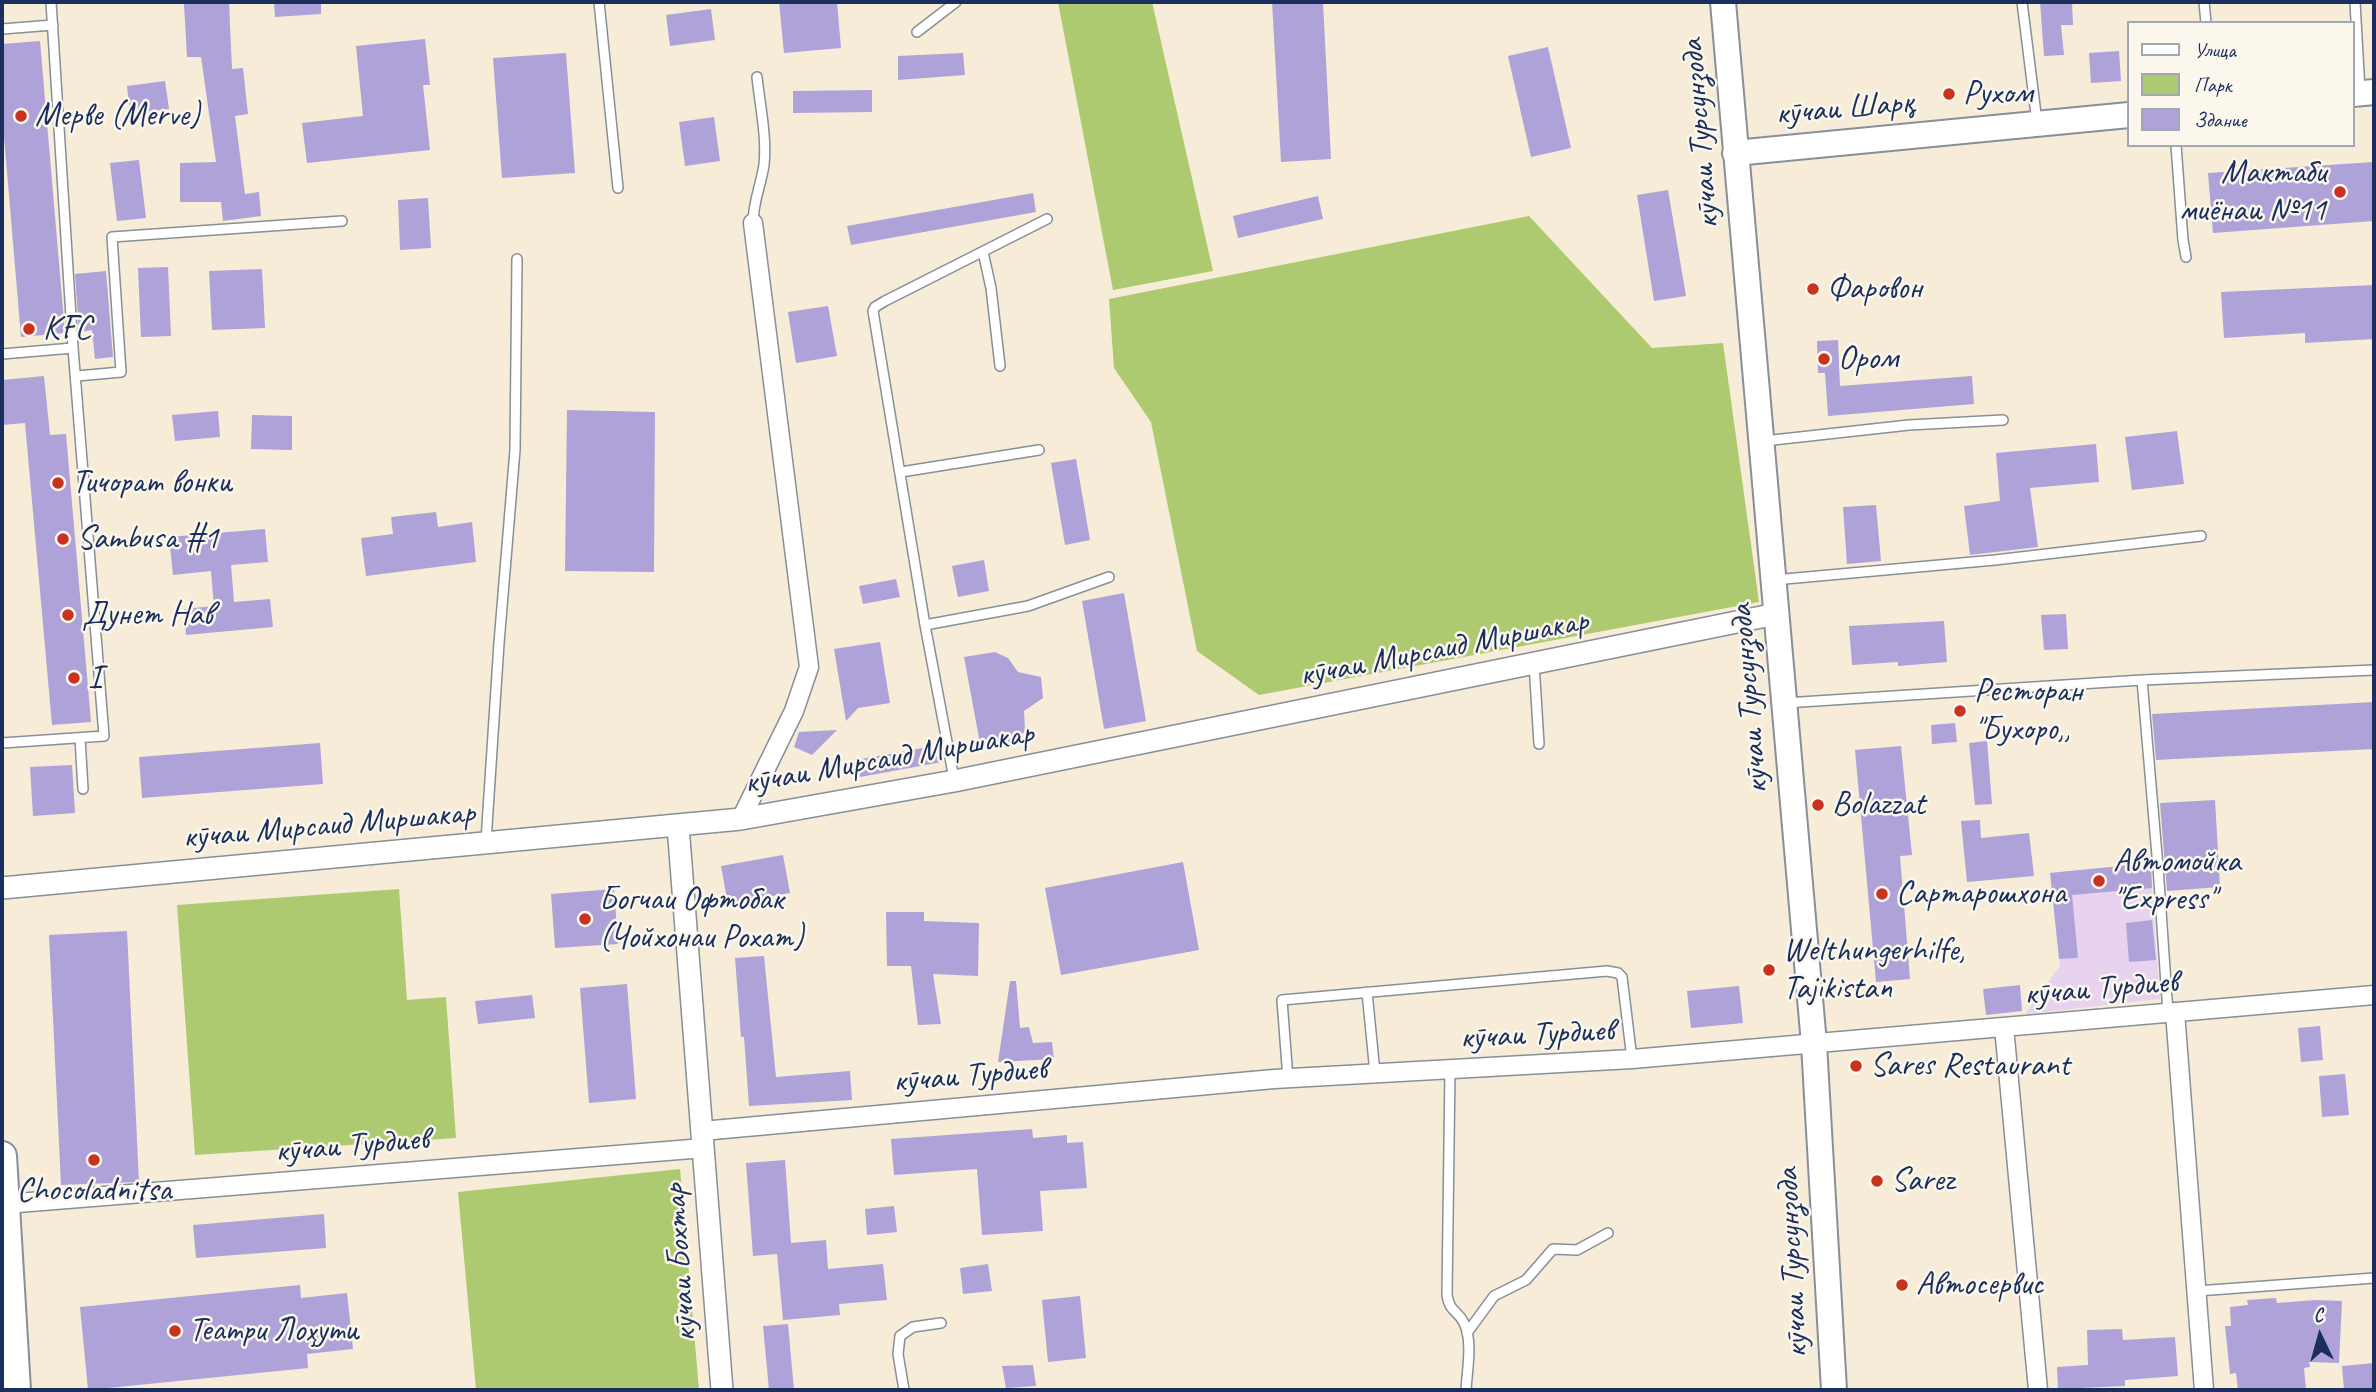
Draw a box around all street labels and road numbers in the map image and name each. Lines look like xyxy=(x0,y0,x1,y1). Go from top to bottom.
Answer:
street label: кӯчаи Турсунзода xyxy=(1673,37,1729,231)
street label: кӯчаи Шарқ xyxy=(1774,83,1916,135)
street label: кӯчаи Мирсаид Миршакар xyxy=(1296,602,1592,696)
street label: кӯчаи Турсунзода xyxy=(1722,602,1778,796)
street label: кӯчаи Мирсаид Миршакар xyxy=(741,714,1037,804)
street label: кӯчаи Мирсаид Миршакар xyxy=(181,794,477,858)
street label: кӯчаи Турдиев xyxy=(2022,963,2180,1015)
street label: кӯчаи Турдиев xyxy=(1459,1011,1615,1059)
street label: кӯчаи Турдиев xyxy=(891,1050,1049,1102)
street label: кӯчаи Турдиев xyxy=(273,1120,431,1172)
street label: кӯчаи Турсунзода xyxy=(1768,1167,1818,1359)
street label: кӯчаи Бохтар xyxy=(656,1183,706,1343)

